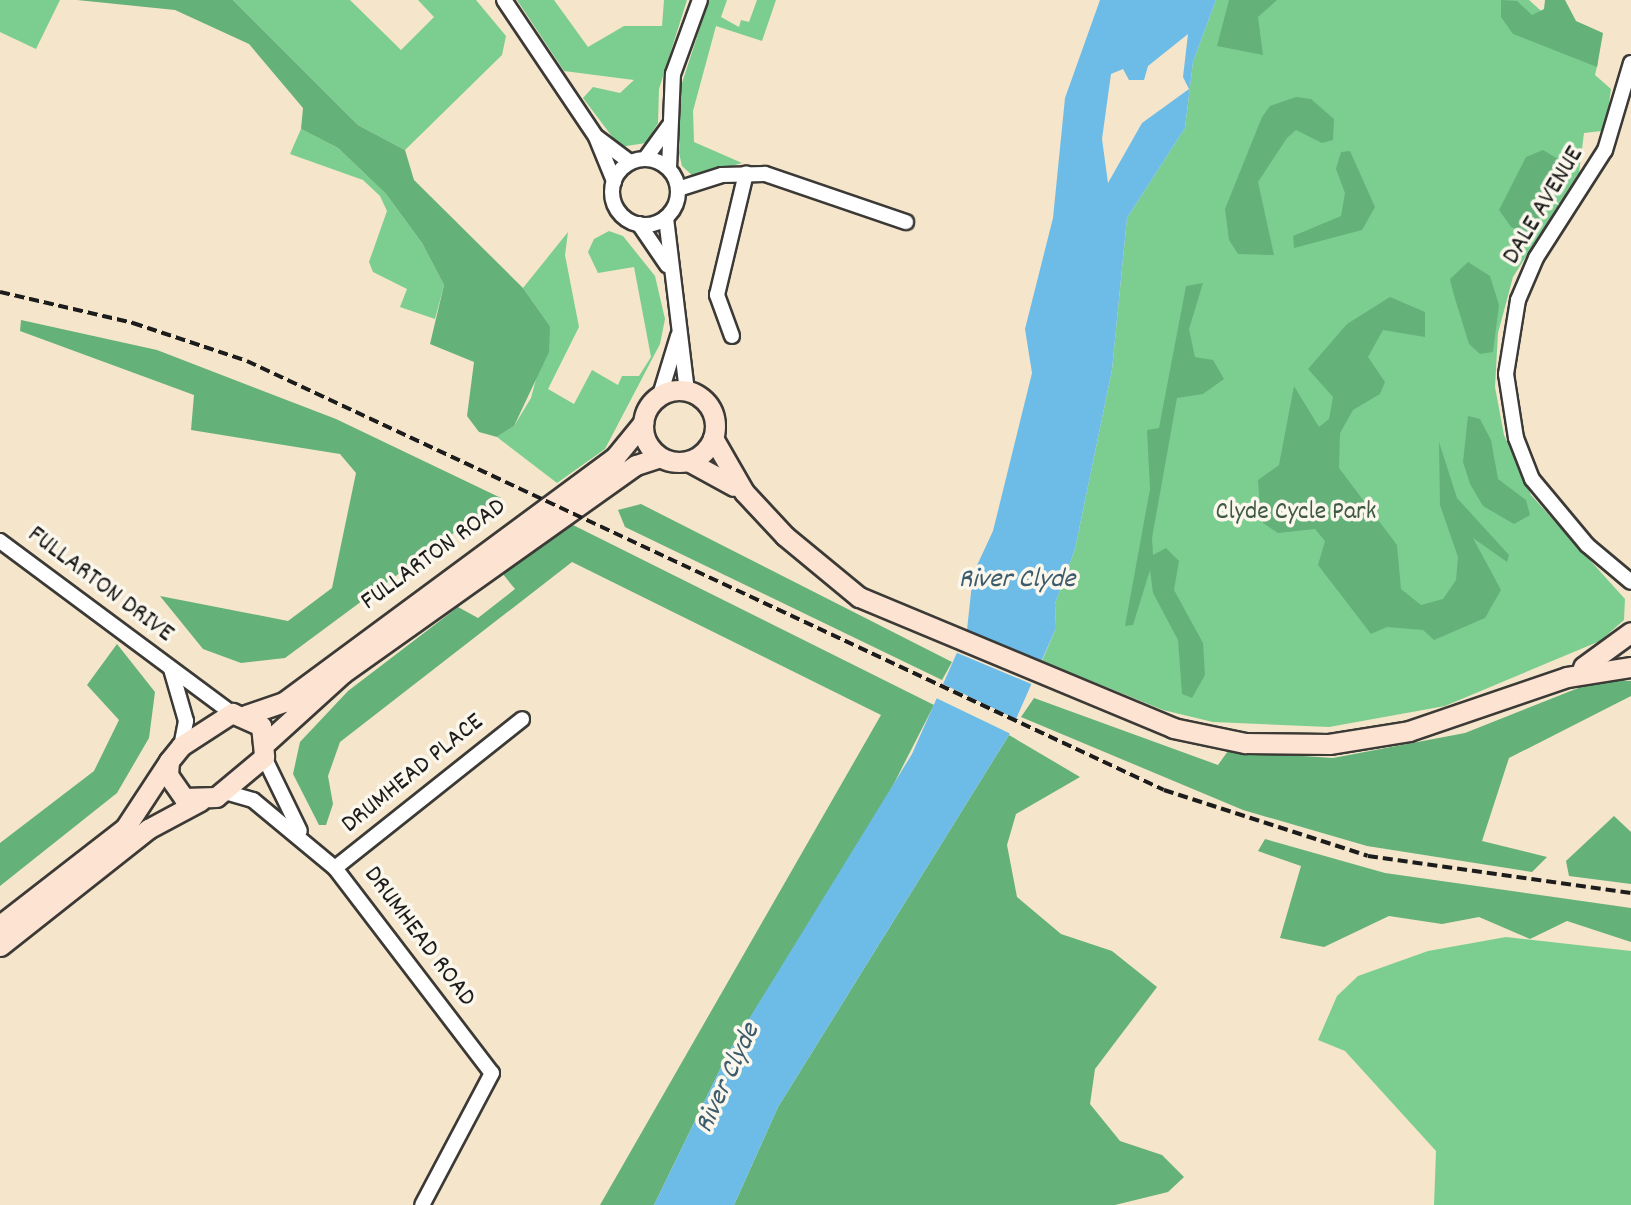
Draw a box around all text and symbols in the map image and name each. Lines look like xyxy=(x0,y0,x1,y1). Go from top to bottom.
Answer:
street label: DALE AVENUE xyxy=(1497,142,1591,270)
street label: FULLARTON ROAD xyxy=(355,492,513,618)
park label: Clyde Cycle Park xyxy=(1216,497,1376,529)
street label: FULLARTON DRIVE xyxy=(21,520,179,650)
water label: River Clyde xyxy=(959,564,1075,598)
street label: DRUMHEAD PLACE xyxy=(336,707,490,841)
street label: DRUMHEAD ROAD xyxy=(356,861,482,1013)
water label: River Clyde xyxy=(689,1019,769,1139)

